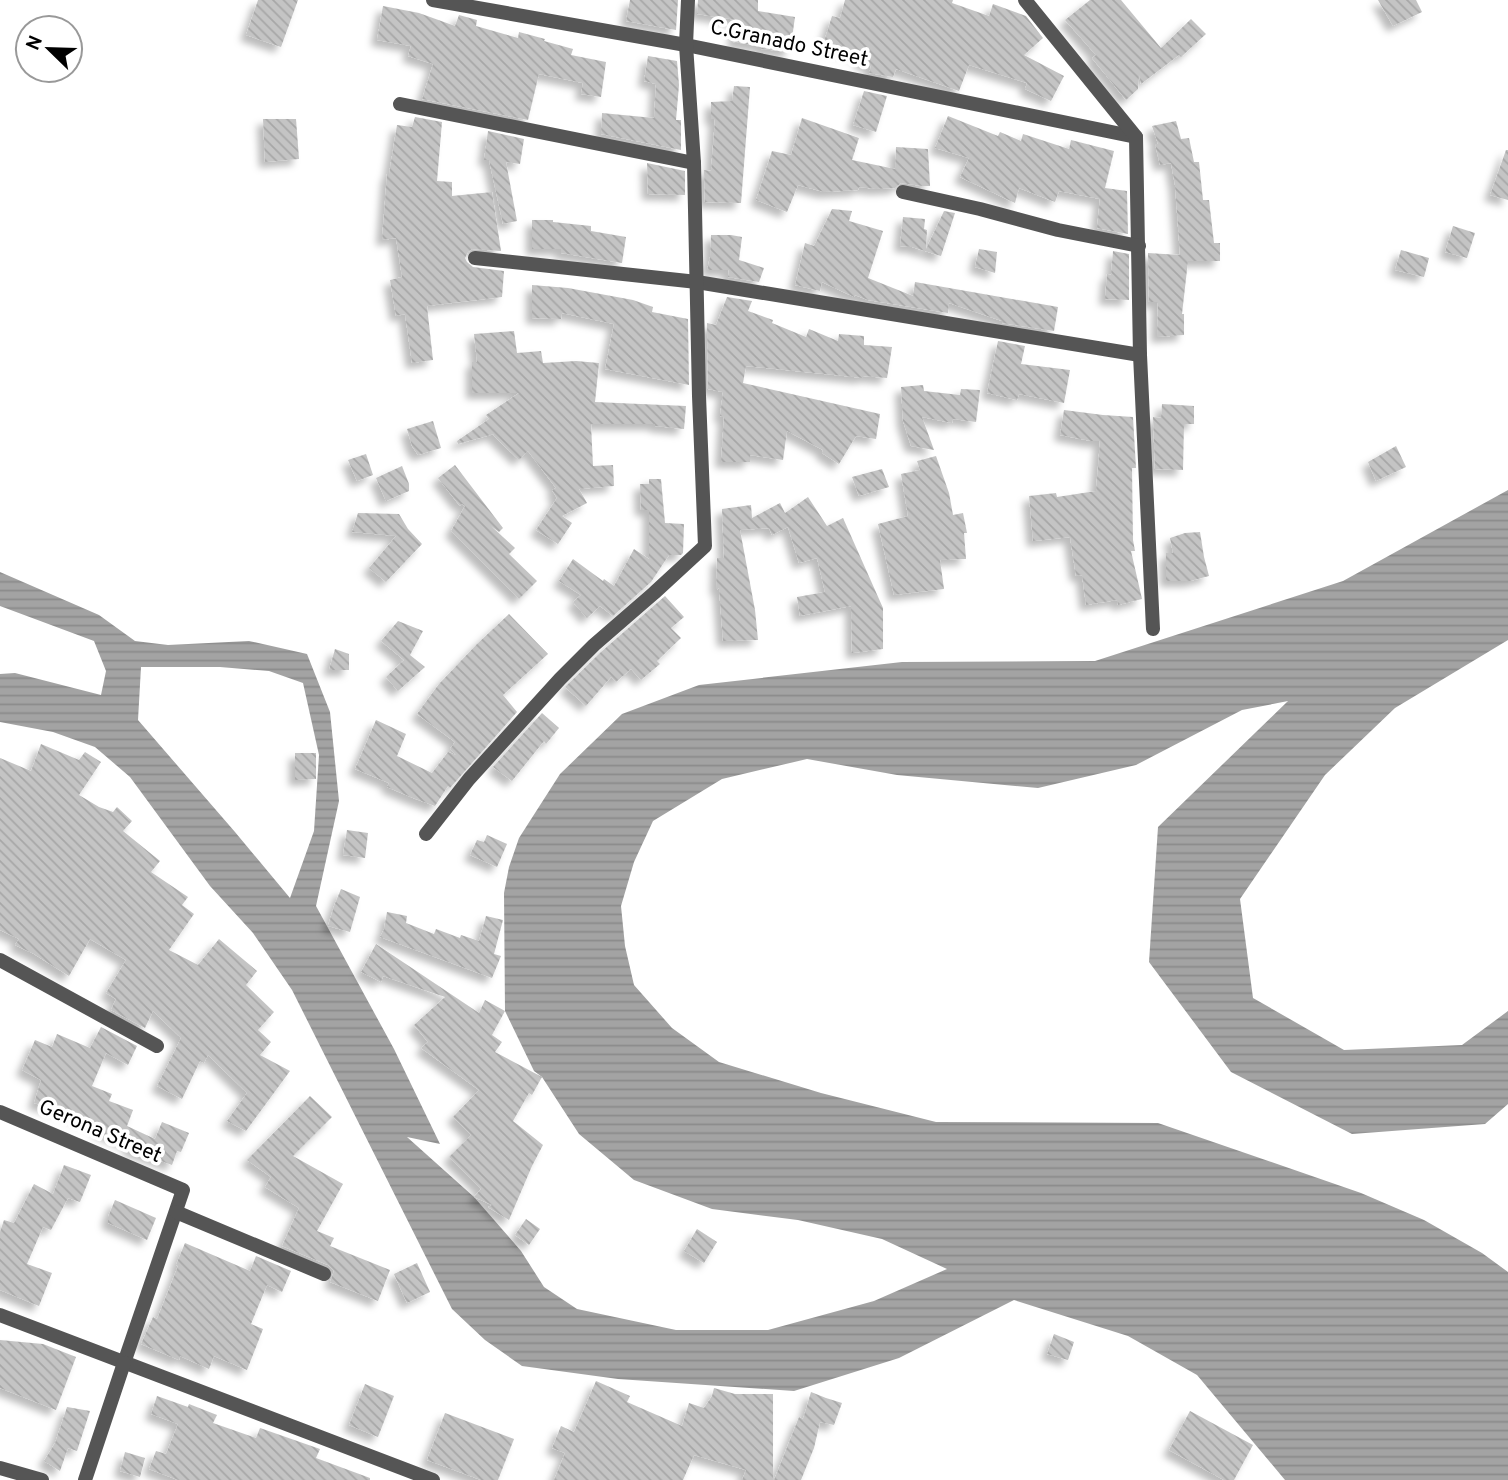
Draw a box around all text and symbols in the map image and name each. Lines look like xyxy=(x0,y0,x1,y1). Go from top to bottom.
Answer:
north arrow xyxy=(14,14,84,84)
street label: C.Granado Street xyxy=(708,14,870,74)
text: N xyxy=(21,32,49,54)
street label: Gerona Street xyxy=(34,1094,166,1170)

